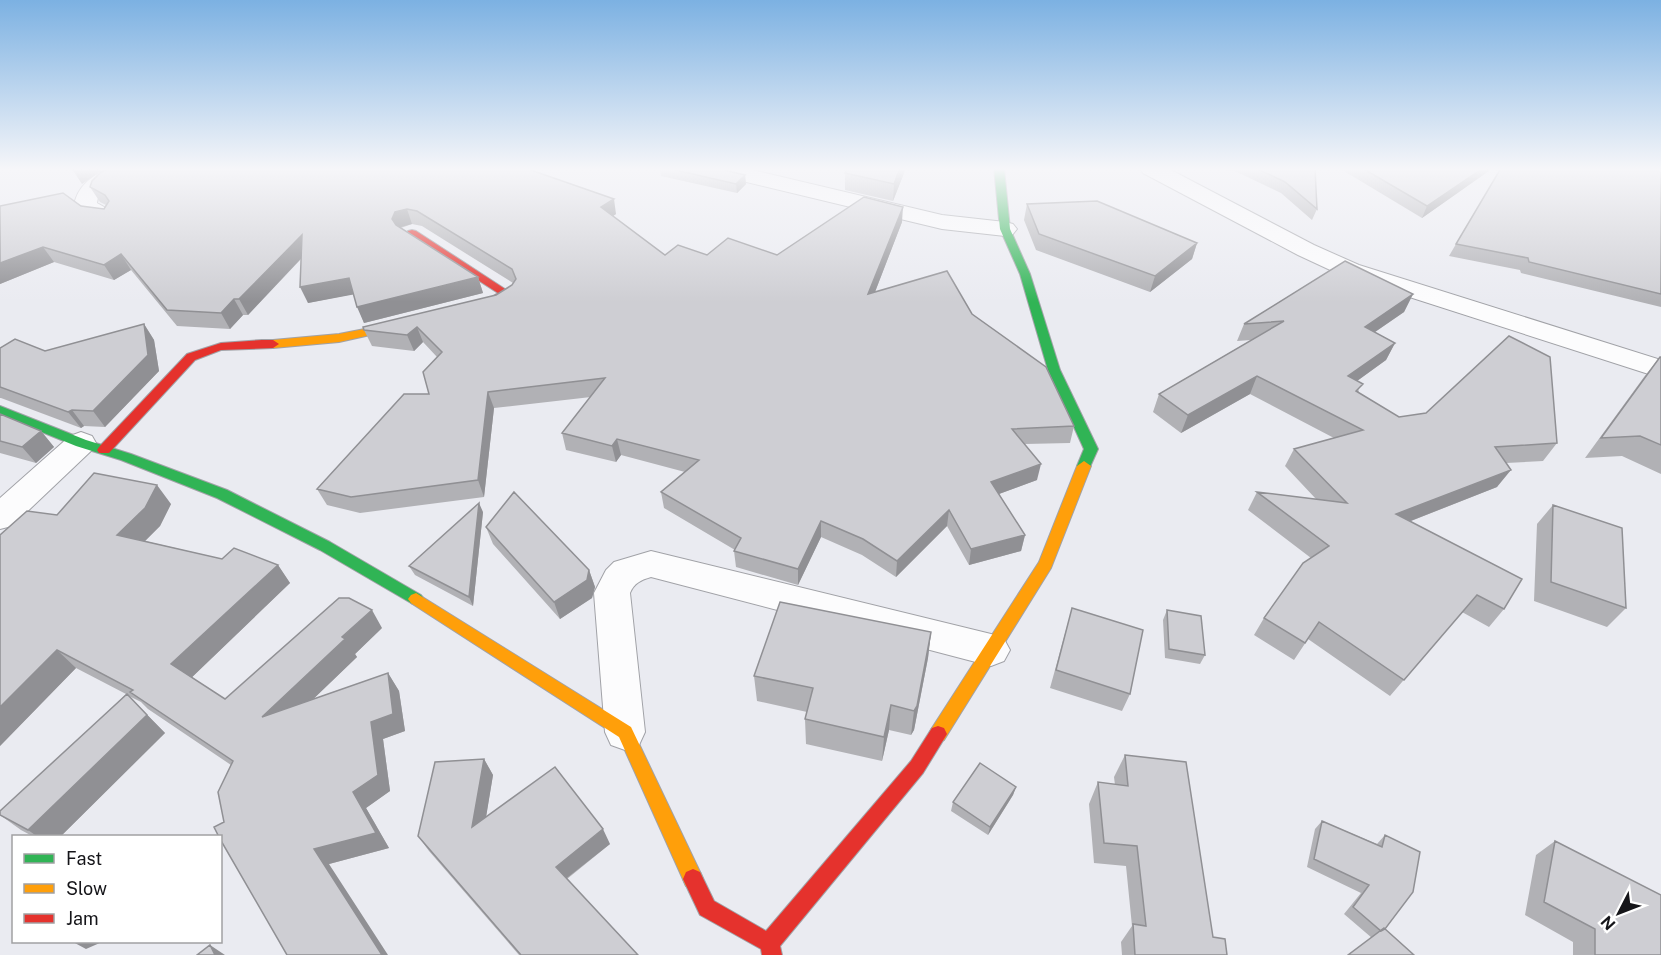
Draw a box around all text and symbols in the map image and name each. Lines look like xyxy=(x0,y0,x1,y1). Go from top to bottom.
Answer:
legend xyxy=(12,835,222,943)
text: Fast xyxy=(66,848,102,869)
text: Slow xyxy=(66,878,107,899)
north arrow xyxy=(1589,883,1649,943)
text: Jam xyxy=(66,908,99,929)
text: N xyxy=(1597,912,1619,934)

